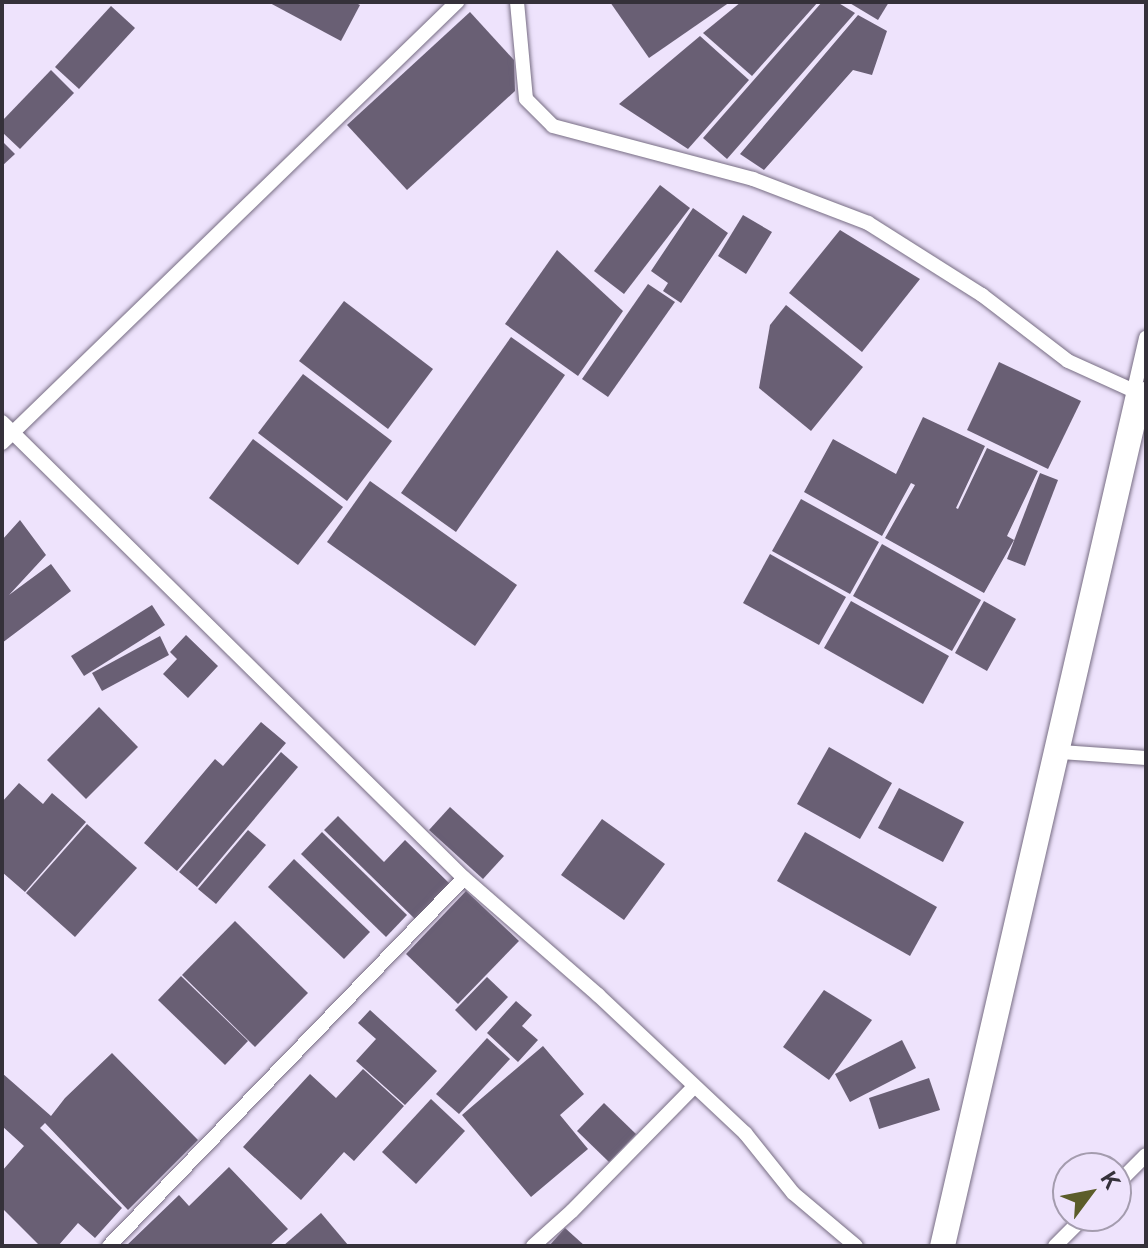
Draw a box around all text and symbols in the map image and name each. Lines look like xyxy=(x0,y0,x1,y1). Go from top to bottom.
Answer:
north arrow xyxy=(1052,1152,1132,1232)
text: K xyxy=(1095,1167,1126,1194)

